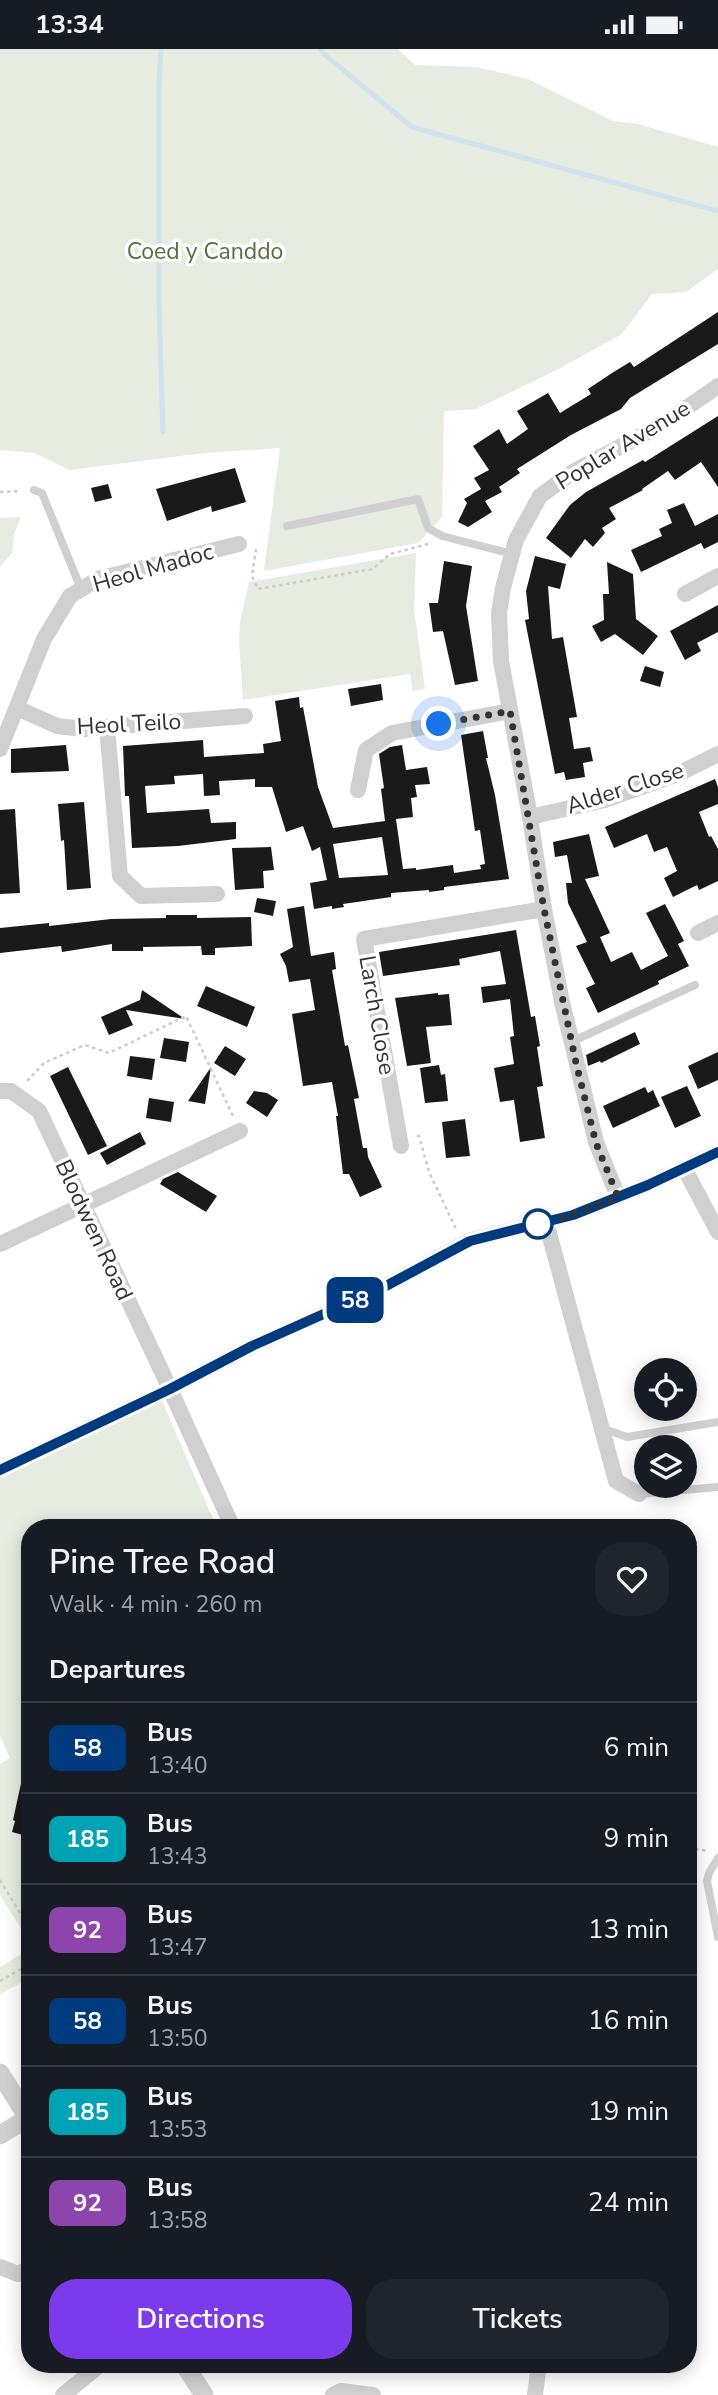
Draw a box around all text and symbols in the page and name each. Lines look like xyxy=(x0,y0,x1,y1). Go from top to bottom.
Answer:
text: 13:34 xyxy=(35,7,104,42)
park label: Coed y Canddo xyxy=(127,236,283,267)
street label: Poplar Avenue xyxy=(550,393,696,497)
street label: Heol Madoc xyxy=(89,536,217,600)
street label: Heol Teilo xyxy=(76,706,182,742)
your location xyxy=(421,706,456,741)
street label: Alder Close xyxy=(562,754,688,822)
street label: Larch Close xyxy=(351,953,403,1077)
street label: Blodwen Road xyxy=(48,1154,140,1306)
unlabelled marker xyxy=(523,1209,553,1239)
line badge: 58 xyxy=(324,1277,386,1323)
text: 58 xyxy=(341,1284,369,1316)
map controls xyxy=(634,1358,697,1498)
button: locate xyxy=(634,1358,697,1421)
button: layers xyxy=(634,1435,697,1498)
text: Pine Tree Road xyxy=(49,1540,275,1585)
button: heart xyxy=(595,1542,669,1616)
text: Walk · 4 min · 260 m xyxy=(49,1589,262,1620)
text: Departures xyxy=(49,1652,185,1687)
text: Bus xyxy=(147,1715,193,1750)
text: 6 min xyxy=(604,1730,669,1765)
text: 58 xyxy=(73,1732,102,1764)
text: 13:40 xyxy=(147,1750,207,1781)
text: Bus xyxy=(147,1806,193,1841)
text: 9 min xyxy=(604,1821,669,1856)
text: 185 xyxy=(66,1823,109,1855)
text: 13:43 xyxy=(147,1841,207,1872)
text: Bus xyxy=(147,1897,193,1932)
text: 13 min xyxy=(588,1912,669,1947)
text: 92 xyxy=(73,1914,102,1946)
text: 13:47 xyxy=(147,1932,207,1963)
text: Bus xyxy=(147,1988,193,2023)
text: 16 min xyxy=(588,2003,669,2038)
text: 58 xyxy=(73,2005,102,2037)
text: 13:50 xyxy=(147,2023,207,2054)
text: Bus xyxy=(147,2079,193,2114)
text: 19 min xyxy=(588,2094,669,2129)
text: 185 xyxy=(66,2096,109,2128)
text: 13:53 xyxy=(147,2114,207,2145)
text: Bus xyxy=(147,2170,193,2205)
text: 24 min xyxy=(588,2185,669,2220)
text: 92 xyxy=(73,2187,102,2219)
text: 13:58 xyxy=(147,2205,207,2236)
button: Directions xyxy=(49,2279,352,2359)
button: Tickets xyxy=(366,2279,669,2359)

